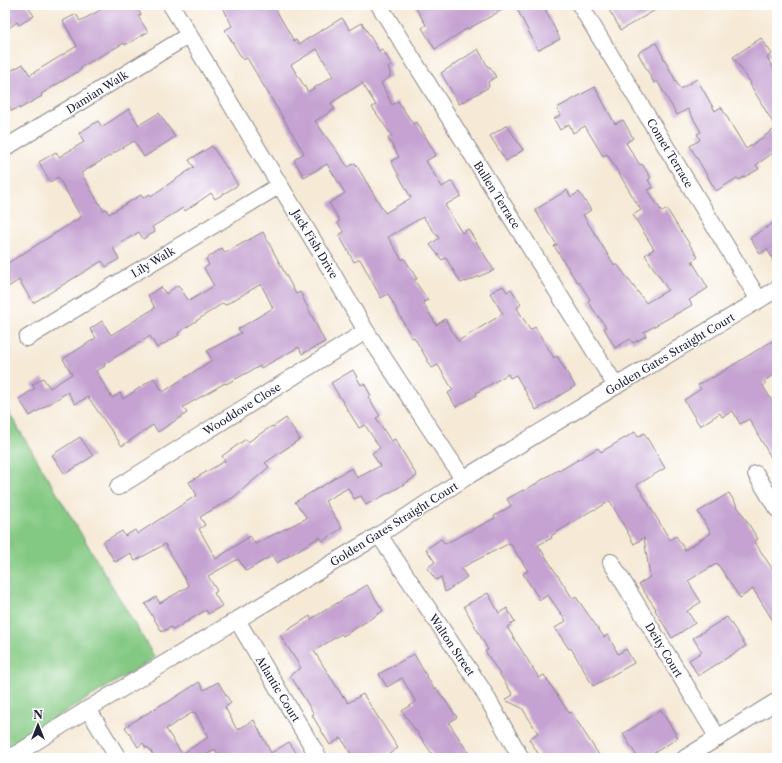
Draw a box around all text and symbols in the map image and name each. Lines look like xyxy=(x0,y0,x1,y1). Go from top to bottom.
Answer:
street label: Damian Walk xyxy=(64,67,131,116)
street label: Comet Terrace xyxy=(644,116,696,190)
street label: Bullen Terrace xyxy=(471,159,523,231)
street label: Jack Fish Drive xyxy=(288,205,341,281)
street label: Lily Walk xyxy=(129,243,178,280)
street label: Golden Gates Straight Court xyxy=(603,310,737,398)
street label: Wooddove Close xyxy=(200,380,283,439)
street label: Golden Gates Straight Court xyxy=(327,479,461,569)
street label: Walton Street xyxy=(426,611,478,679)
street label: Deity Court xyxy=(642,620,686,680)
street label: Atlantic Court xyxy=(252,653,303,725)
north arrow xyxy=(18,705,58,745)
text: N xyxy=(33,708,43,722)

